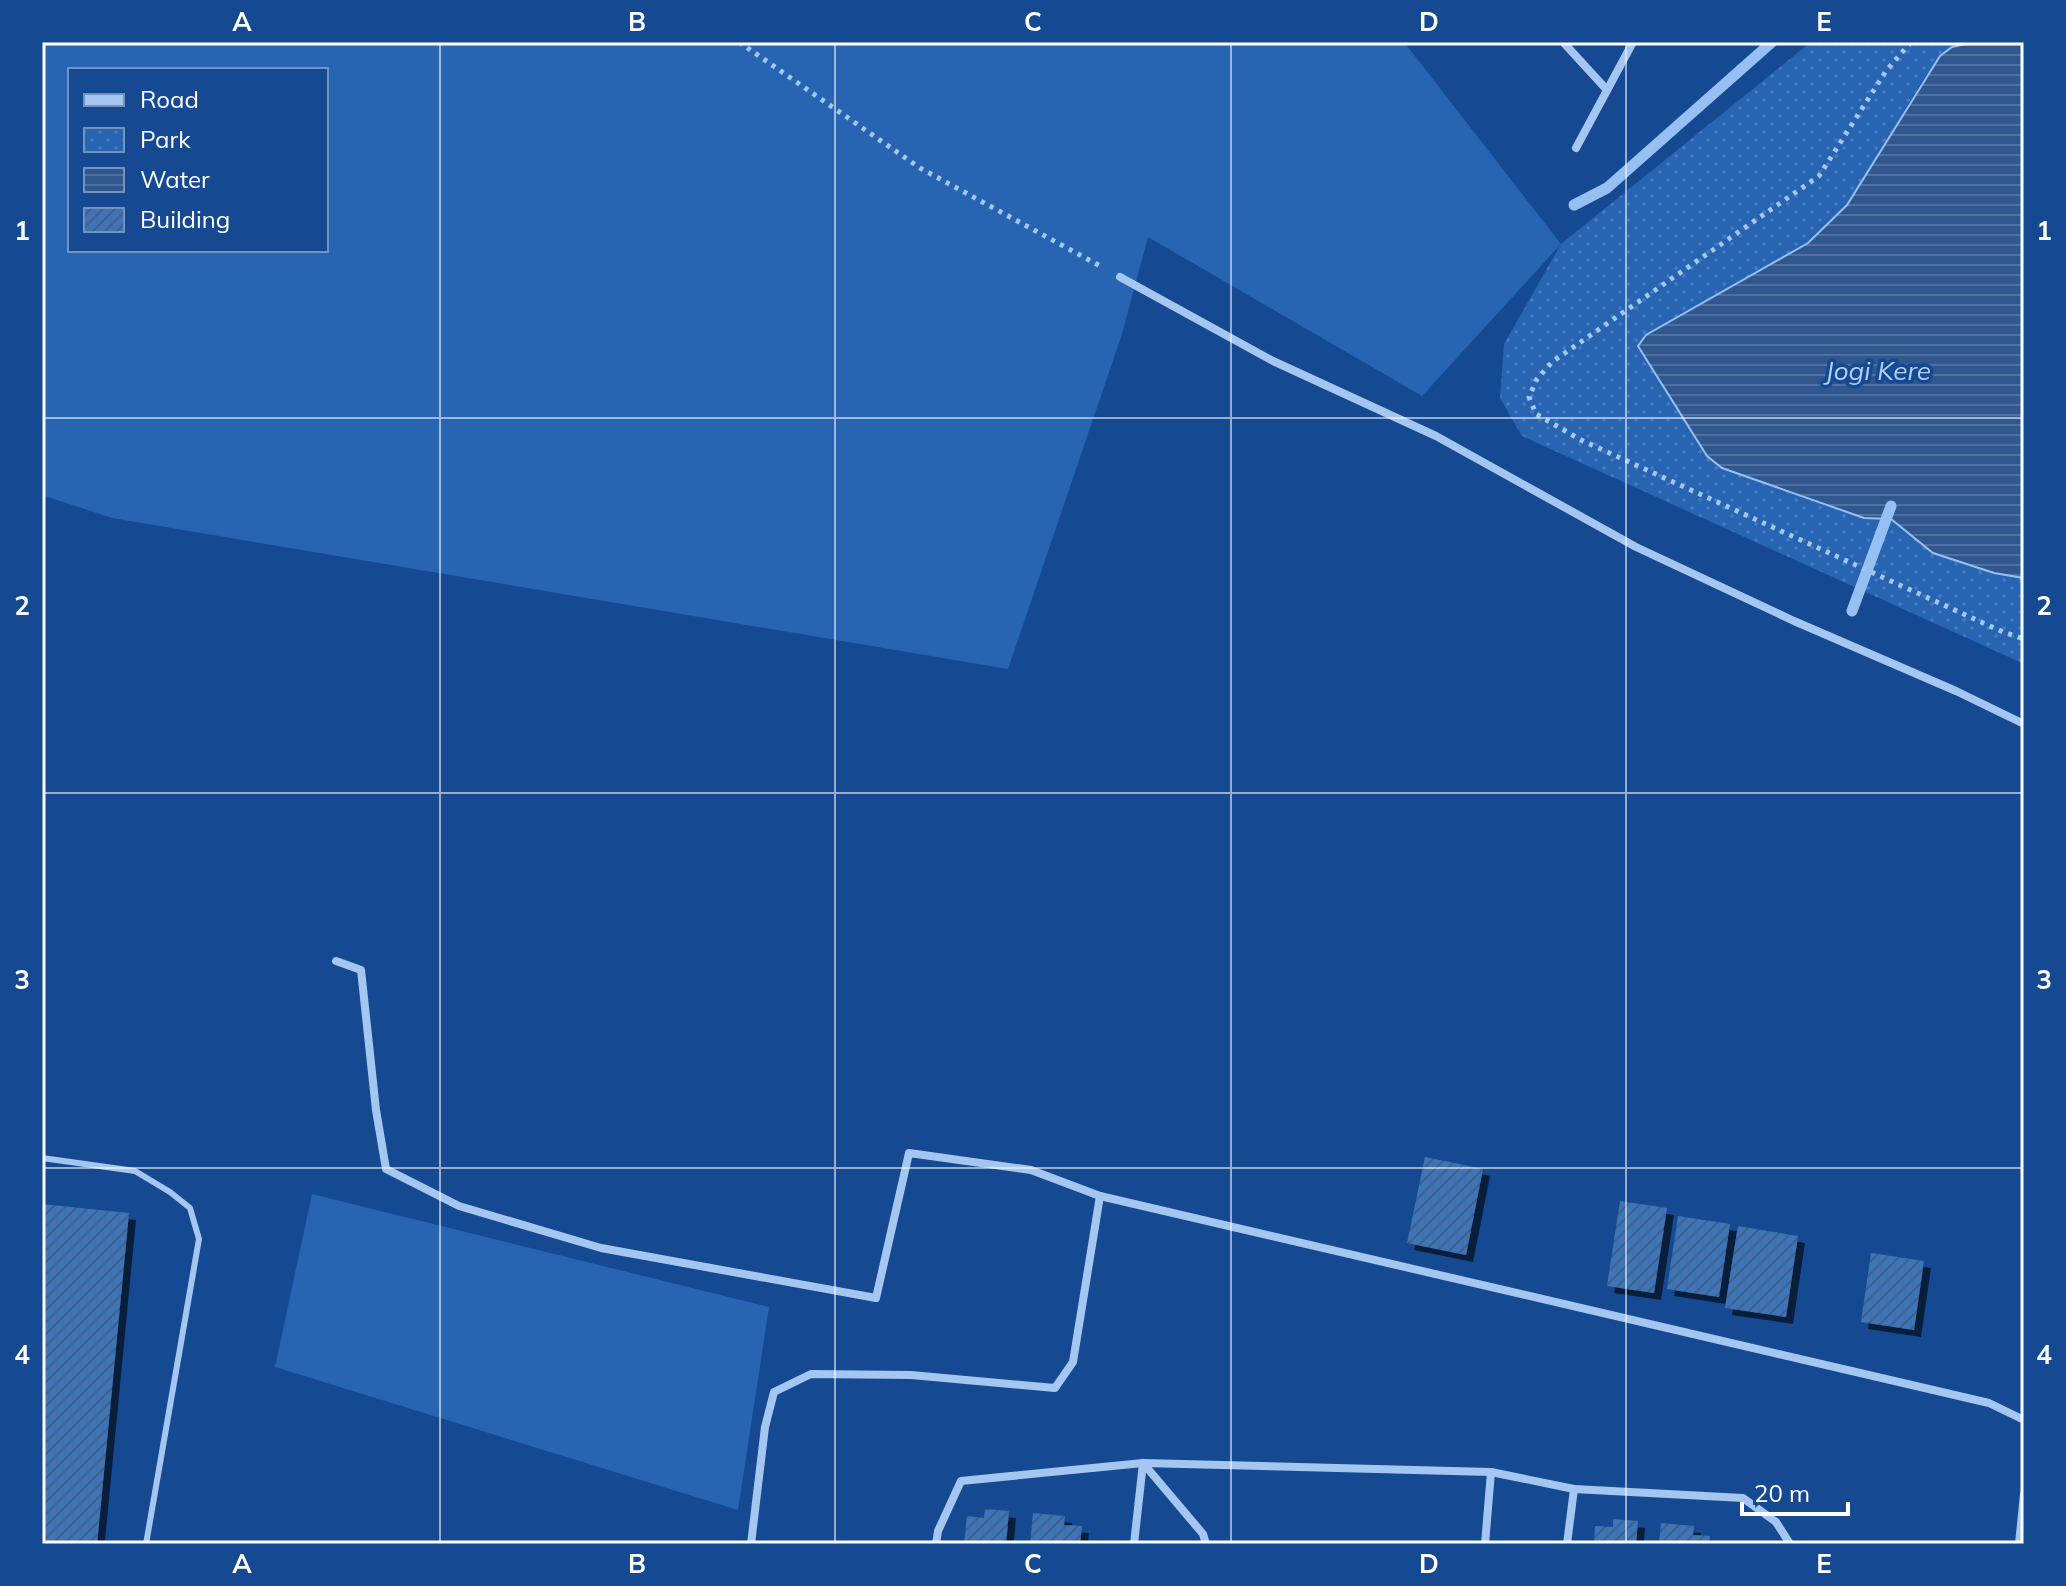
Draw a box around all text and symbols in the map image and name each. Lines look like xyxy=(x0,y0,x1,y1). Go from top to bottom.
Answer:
text: A xyxy=(232,5,252,38)
text: B xyxy=(628,5,646,38)
text: C xyxy=(1024,5,1042,38)
text: D xyxy=(1419,5,1439,38)
text: E xyxy=(1816,5,1832,38)
legend xyxy=(68,68,328,252)
text: Road xyxy=(140,84,199,114)
text: Park xyxy=(140,124,191,154)
text: Water xyxy=(140,164,210,194)
text: Building xyxy=(140,204,230,234)
text: 1 xyxy=(14,214,30,247)
text: 1 xyxy=(2036,214,2052,247)
water label: Jogi Kere xyxy=(1823,354,1931,387)
text: 2 xyxy=(14,589,30,622)
text: 2 xyxy=(2036,589,2052,622)
text: 3 xyxy=(14,963,30,996)
text: 3 xyxy=(2036,963,2052,996)
text: 4 xyxy=(14,1338,30,1371)
text: 4 xyxy=(2036,1338,2052,1371)
scale bar xyxy=(1742,1466,1848,1516)
text: 20 m xyxy=(1754,1478,1810,1508)
text: A xyxy=(232,1547,252,1580)
text: B xyxy=(628,1547,646,1580)
text: C xyxy=(1024,1547,1042,1580)
text: D xyxy=(1419,1547,1439,1580)
text: E xyxy=(1816,1547,1832,1580)

